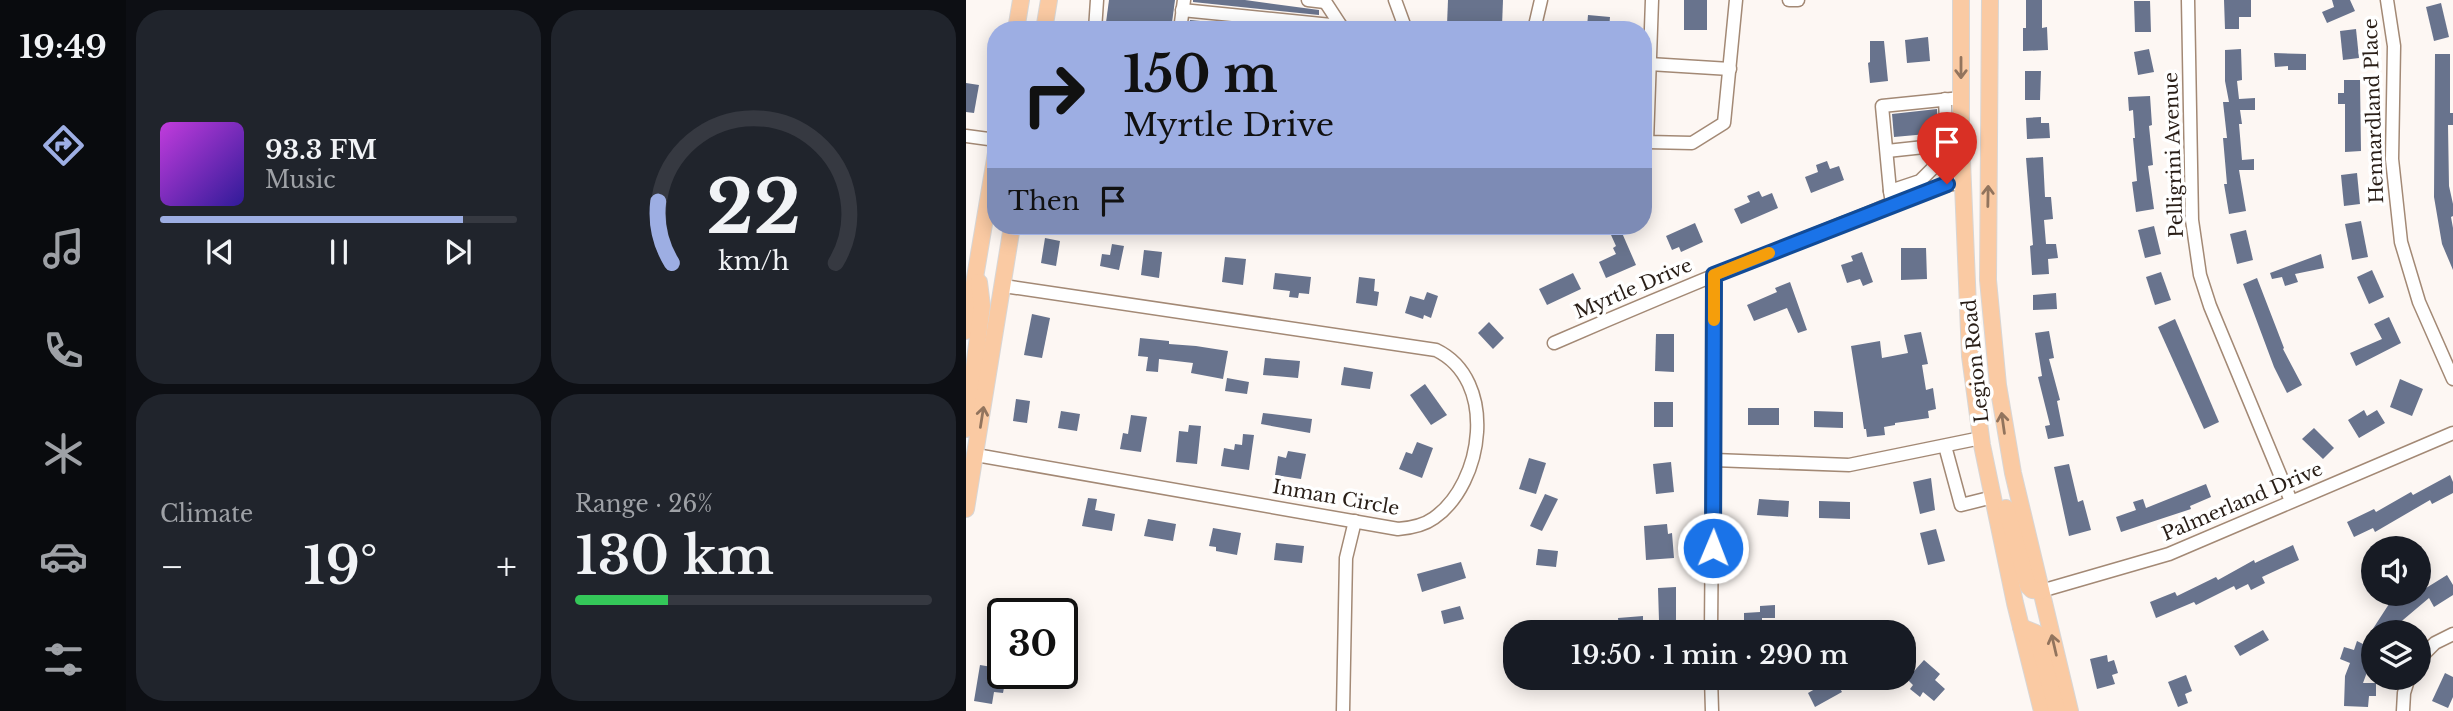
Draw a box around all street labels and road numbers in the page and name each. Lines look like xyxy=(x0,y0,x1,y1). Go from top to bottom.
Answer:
street label: Hennardland Place xyxy=(2359,18,2388,204)
street label: Pelligrini Avenue xyxy=(2159,72,2188,238)
street label: Myrtle Drive xyxy=(1571,253,1695,324)
street label: Legion Road xyxy=(1958,298,1993,424)
street label: Palmerland Drive xyxy=(2158,457,2326,546)
street label: Inman Circle xyxy=(1271,475,1401,520)

